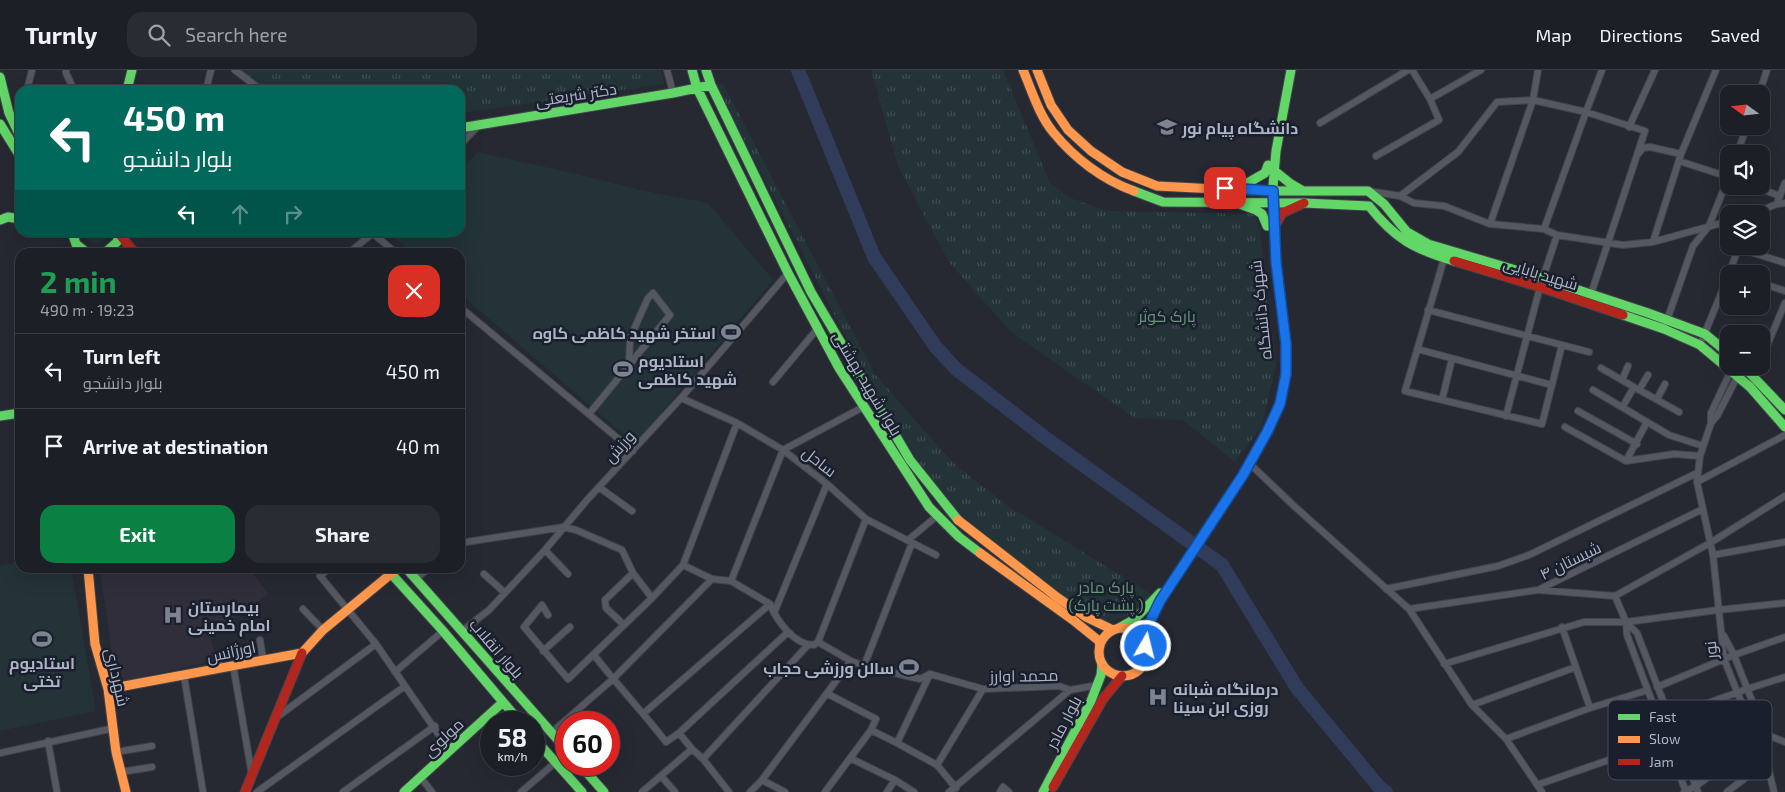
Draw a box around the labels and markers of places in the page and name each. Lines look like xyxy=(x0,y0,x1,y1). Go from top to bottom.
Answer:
school or university icon: دانشگاه پیام نور xyxy=(1156,116,1178,138)
place label: دانشگاه پیام نور xyxy=(1181,118,1298,140)
pin xyxy=(1204,167,1246,209)
sports icon: استخر شهید کاظمی کاوه xyxy=(720,321,742,343)
place label: استخر شهید کاظمی کاوه xyxy=(533,323,716,343)
place label: استادیوم شهید کاظمی xyxy=(638,351,737,389)
sports icon: استادیوم شهید کاظمی xyxy=(612,358,634,380)
place label: بیمارستان امام خمینی xyxy=(188,597,271,637)
hospital icon: بیمارستان امام خمینی xyxy=(162,604,184,626)
sports icon: استادیوم تختی xyxy=(31,628,53,650)
place label: استادیوم تختی xyxy=(9,653,75,691)
sports icon: سالن ورزشی حجاب xyxy=(898,656,920,678)
place label: سالن ورزشی حجاب xyxy=(763,658,894,678)
place label: درمانگاه شبانه روزی ابن سینا xyxy=(1173,679,1279,717)
hospital icon: درمانگاه شبانه روزی ابن سینا xyxy=(1147,686,1169,708)

